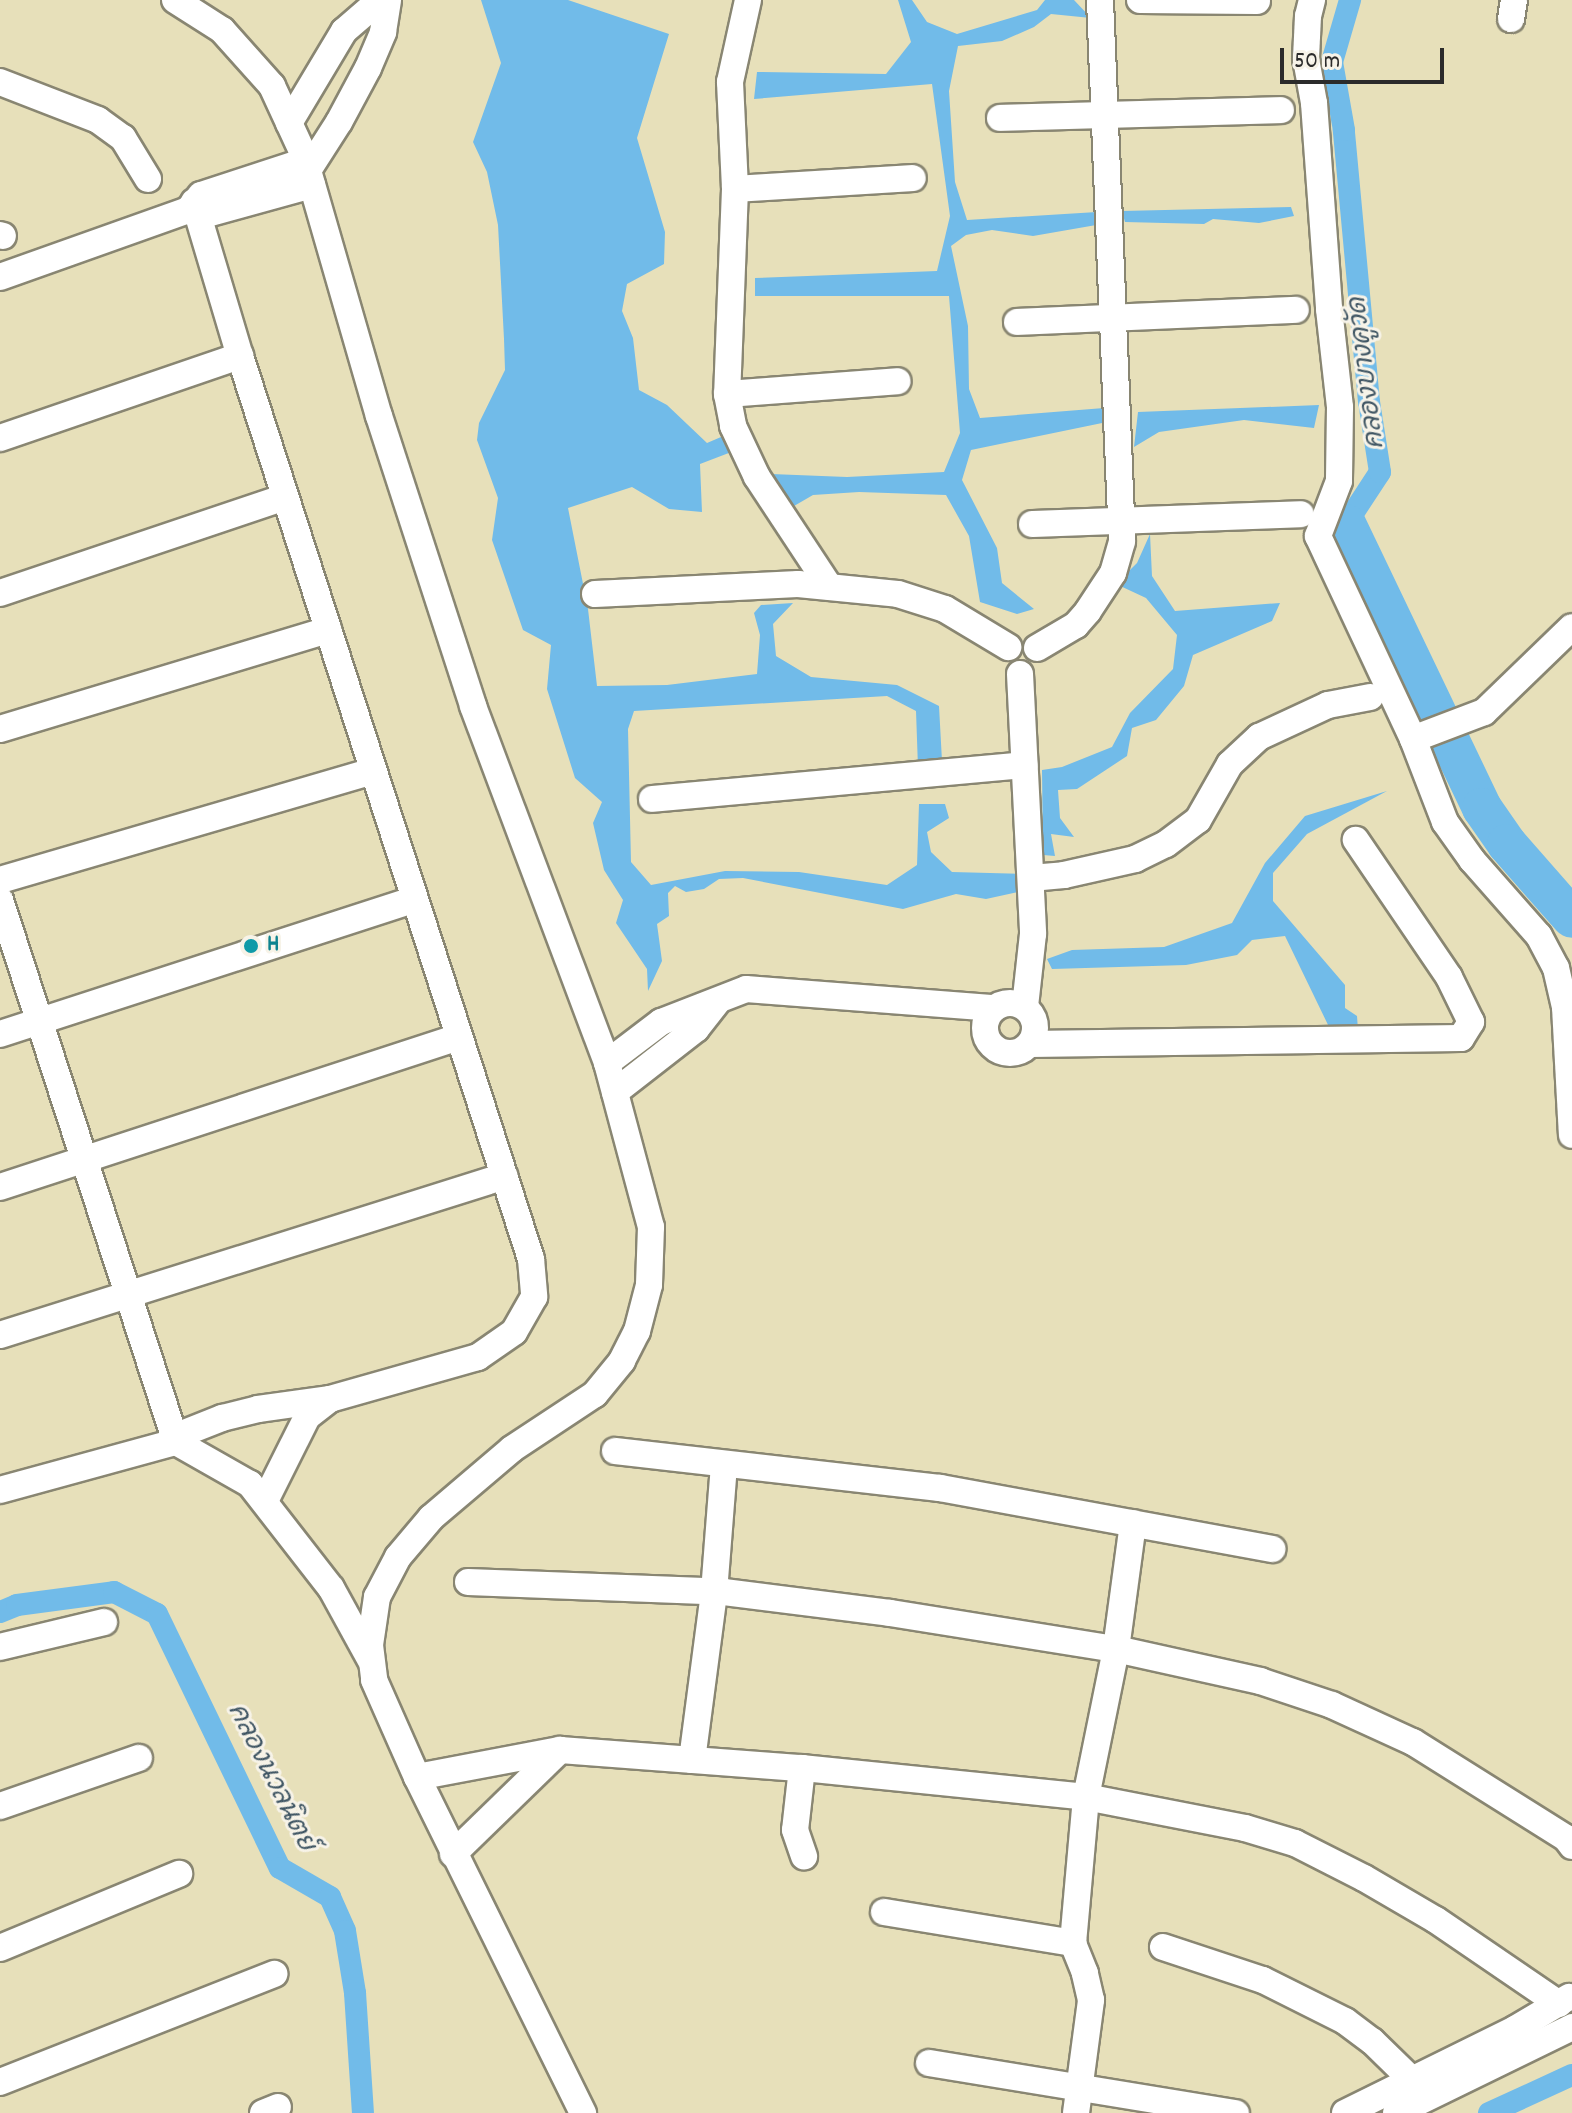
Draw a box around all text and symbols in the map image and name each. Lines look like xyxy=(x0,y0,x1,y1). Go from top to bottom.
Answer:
scale bar xyxy=(1284,32,1448,82)
text: 50 m xyxy=(1294,45,1340,79)
water label: คลองบางคูวัด xyxy=(1343,295,1393,451)
place label: H xyxy=(267,932,279,960)
marker: H xyxy=(242,937,260,955)
water label: คลองนวลนิตย์ xyxy=(219,1699,321,1857)

